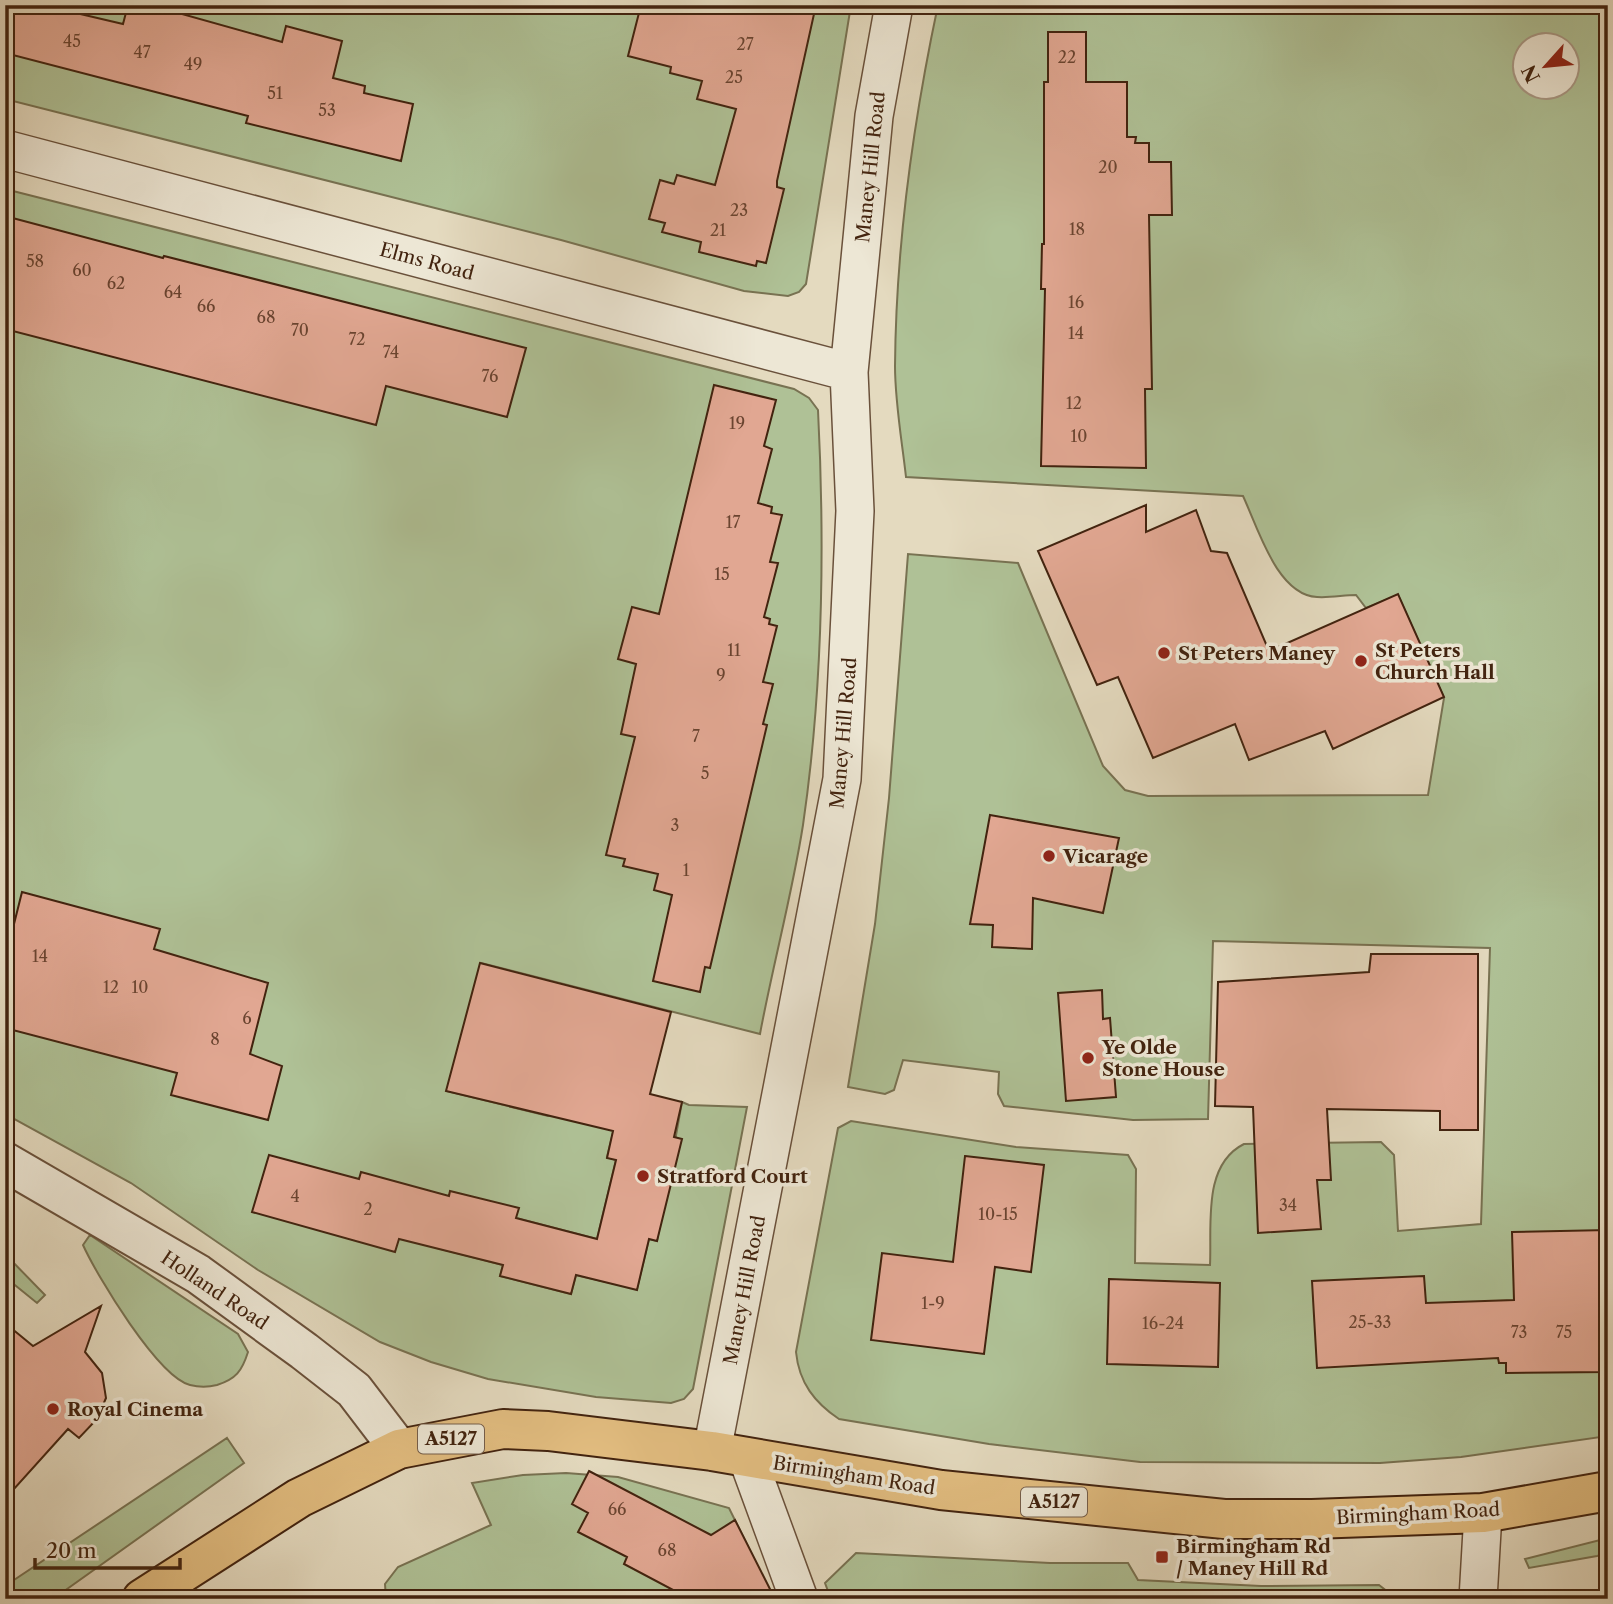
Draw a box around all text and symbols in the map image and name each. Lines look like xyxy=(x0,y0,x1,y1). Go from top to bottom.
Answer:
house number: 45 xyxy=(63,31,81,51)
north arrow xyxy=(1512,32,1582,102)
house number: 27 xyxy=(736,34,754,54)
house number: 47 xyxy=(133,42,151,62)
house number: 22 xyxy=(1058,47,1076,67)
house number: 49 xyxy=(184,54,202,74)
text: N xyxy=(1517,61,1545,86)
house number: 25 xyxy=(725,67,743,87)
house number: 51 xyxy=(267,83,283,103)
street label: Maney Hill Road xyxy=(851,90,890,244)
house number: 53 xyxy=(318,100,336,120)
house number: 20 xyxy=(1098,157,1118,177)
house number: 23 xyxy=(730,200,748,220)
house number: 18 xyxy=(1069,219,1085,239)
house number: 21 xyxy=(710,220,726,240)
street label: Elms Road xyxy=(377,238,477,285)
house number: 58 xyxy=(26,251,44,271)
house number: 60 xyxy=(72,260,92,280)
house number: 62 xyxy=(107,273,125,293)
house number: 64 xyxy=(164,282,182,302)
house number: 16 xyxy=(1068,292,1084,312)
house number: 66 xyxy=(197,296,215,316)
house number: 68 xyxy=(257,307,275,327)
house number: 70 xyxy=(291,320,309,340)
house number: 14 xyxy=(1068,323,1084,343)
house number: 72 xyxy=(348,329,366,349)
house number: 74 xyxy=(383,342,399,362)
house number: 76 xyxy=(482,366,498,386)
house number: 12 xyxy=(1066,393,1082,413)
house number: 19 xyxy=(729,413,745,433)
house number: 10 xyxy=(1071,426,1087,446)
house number: 17 xyxy=(726,512,740,532)
house number: 15 xyxy=(714,564,730,584)
place label: St Peters Church Hall xyxy=(1375,639,1495,684)
house number: 11 xyxy=(727,640,741,660)
place label: St Peters Maney xyxy=(1178,642,1336,665)
marker: St Peters Maney xyxy=(1156,645,1172,661)
marker: St Peters Church Hall xyxy=(1353,653,1369,669)
street label: Maney Hill Road xyxy=(825,656,862,810)
house number: 9 xyxy=(716,665,726,685)
house number: 7 xyxy=(692,726,700,746)
house number: 5 xyxy=(701,763,709,783)
house number: 3 xyxy=(671,815,679,835)
place label: Vicarage xyxy=(1062,845,1148,868)
marker: Vicarage xyxy=(1041,848,1057,864)
house number: 1 xyxy=(683,860,690,880)
house number: 14 xyxy=(32,946,48,966)
house number: 12 xyxy=(103,977,119,997)
house number: 10 xyxy=(132,977,148,997)
house number: 6 xyxy=(242,1008,252,1028)
house number: 8 xyxy=(210,1029,220,1049)
place label: Ye Olde Stone House xyxy=(1101,1036,1225,1081)
marker: Ye Olde Stone House xyxy=(1080,1050,1096,1066)
place label: Stratford Court xyxy=(657,1165,808,1188)
marker: Stratford Court xyxy=(635,1168,651,1184)
house number: 4 xyxy=(290,1186,300,1206)
house number: 34 xyxy=(1279,1195,1297,1215)
house number: 2 xyxy=(363,1199,373,1219)
house number: 10-15 xyxy=(978,1204,1018,1224)
street label: Maney Hill Road xyxy=(719,1213,770,1367)
street label: Holland Road xyxy=(157,1246,273,1335)
house number: 1-9 xyxy=(921,1293,945,1313)
house number: 25-33 xyxy=(1349,1312,1391,1332)
house number: 16-24 xyxy=(1142,1313,1184,1333)
house number: 73 xyxy=(1511,1322,1527,1342)
house number: 75 xyxy=(1556,1322,1572,1342)
place label: Royal Cinema xyxy=(67,1398,204,1421)
marker: Royal Cinema xyxy=(45,1401,61,1417)
road number: A5127 xyxy=(418,1424,484,1454)
street label: Birmingham Road xyxy=(771,1451,937,1500)
road number: A5127 xyxy=(1021,1488,1087,1517)
street label: Birmingham Road xyxy=(1336,1498,1501,1529)
house number: 66 xyxy=(608,1499,626,1519)
scale bar xyxy=(35,1527,180,1571)
place label: Birmingham Rd / Maney Hill Rd xyxy=(1176,1535,1331,1580)
text: 20 m xyxy=(46,1538,97,1563)
house number: 68 xyxy=(658,1540,676,1560)
marker: Birmingham Rd / Maney Hill Rd xyxy=(1154,1549,1170,1565)

